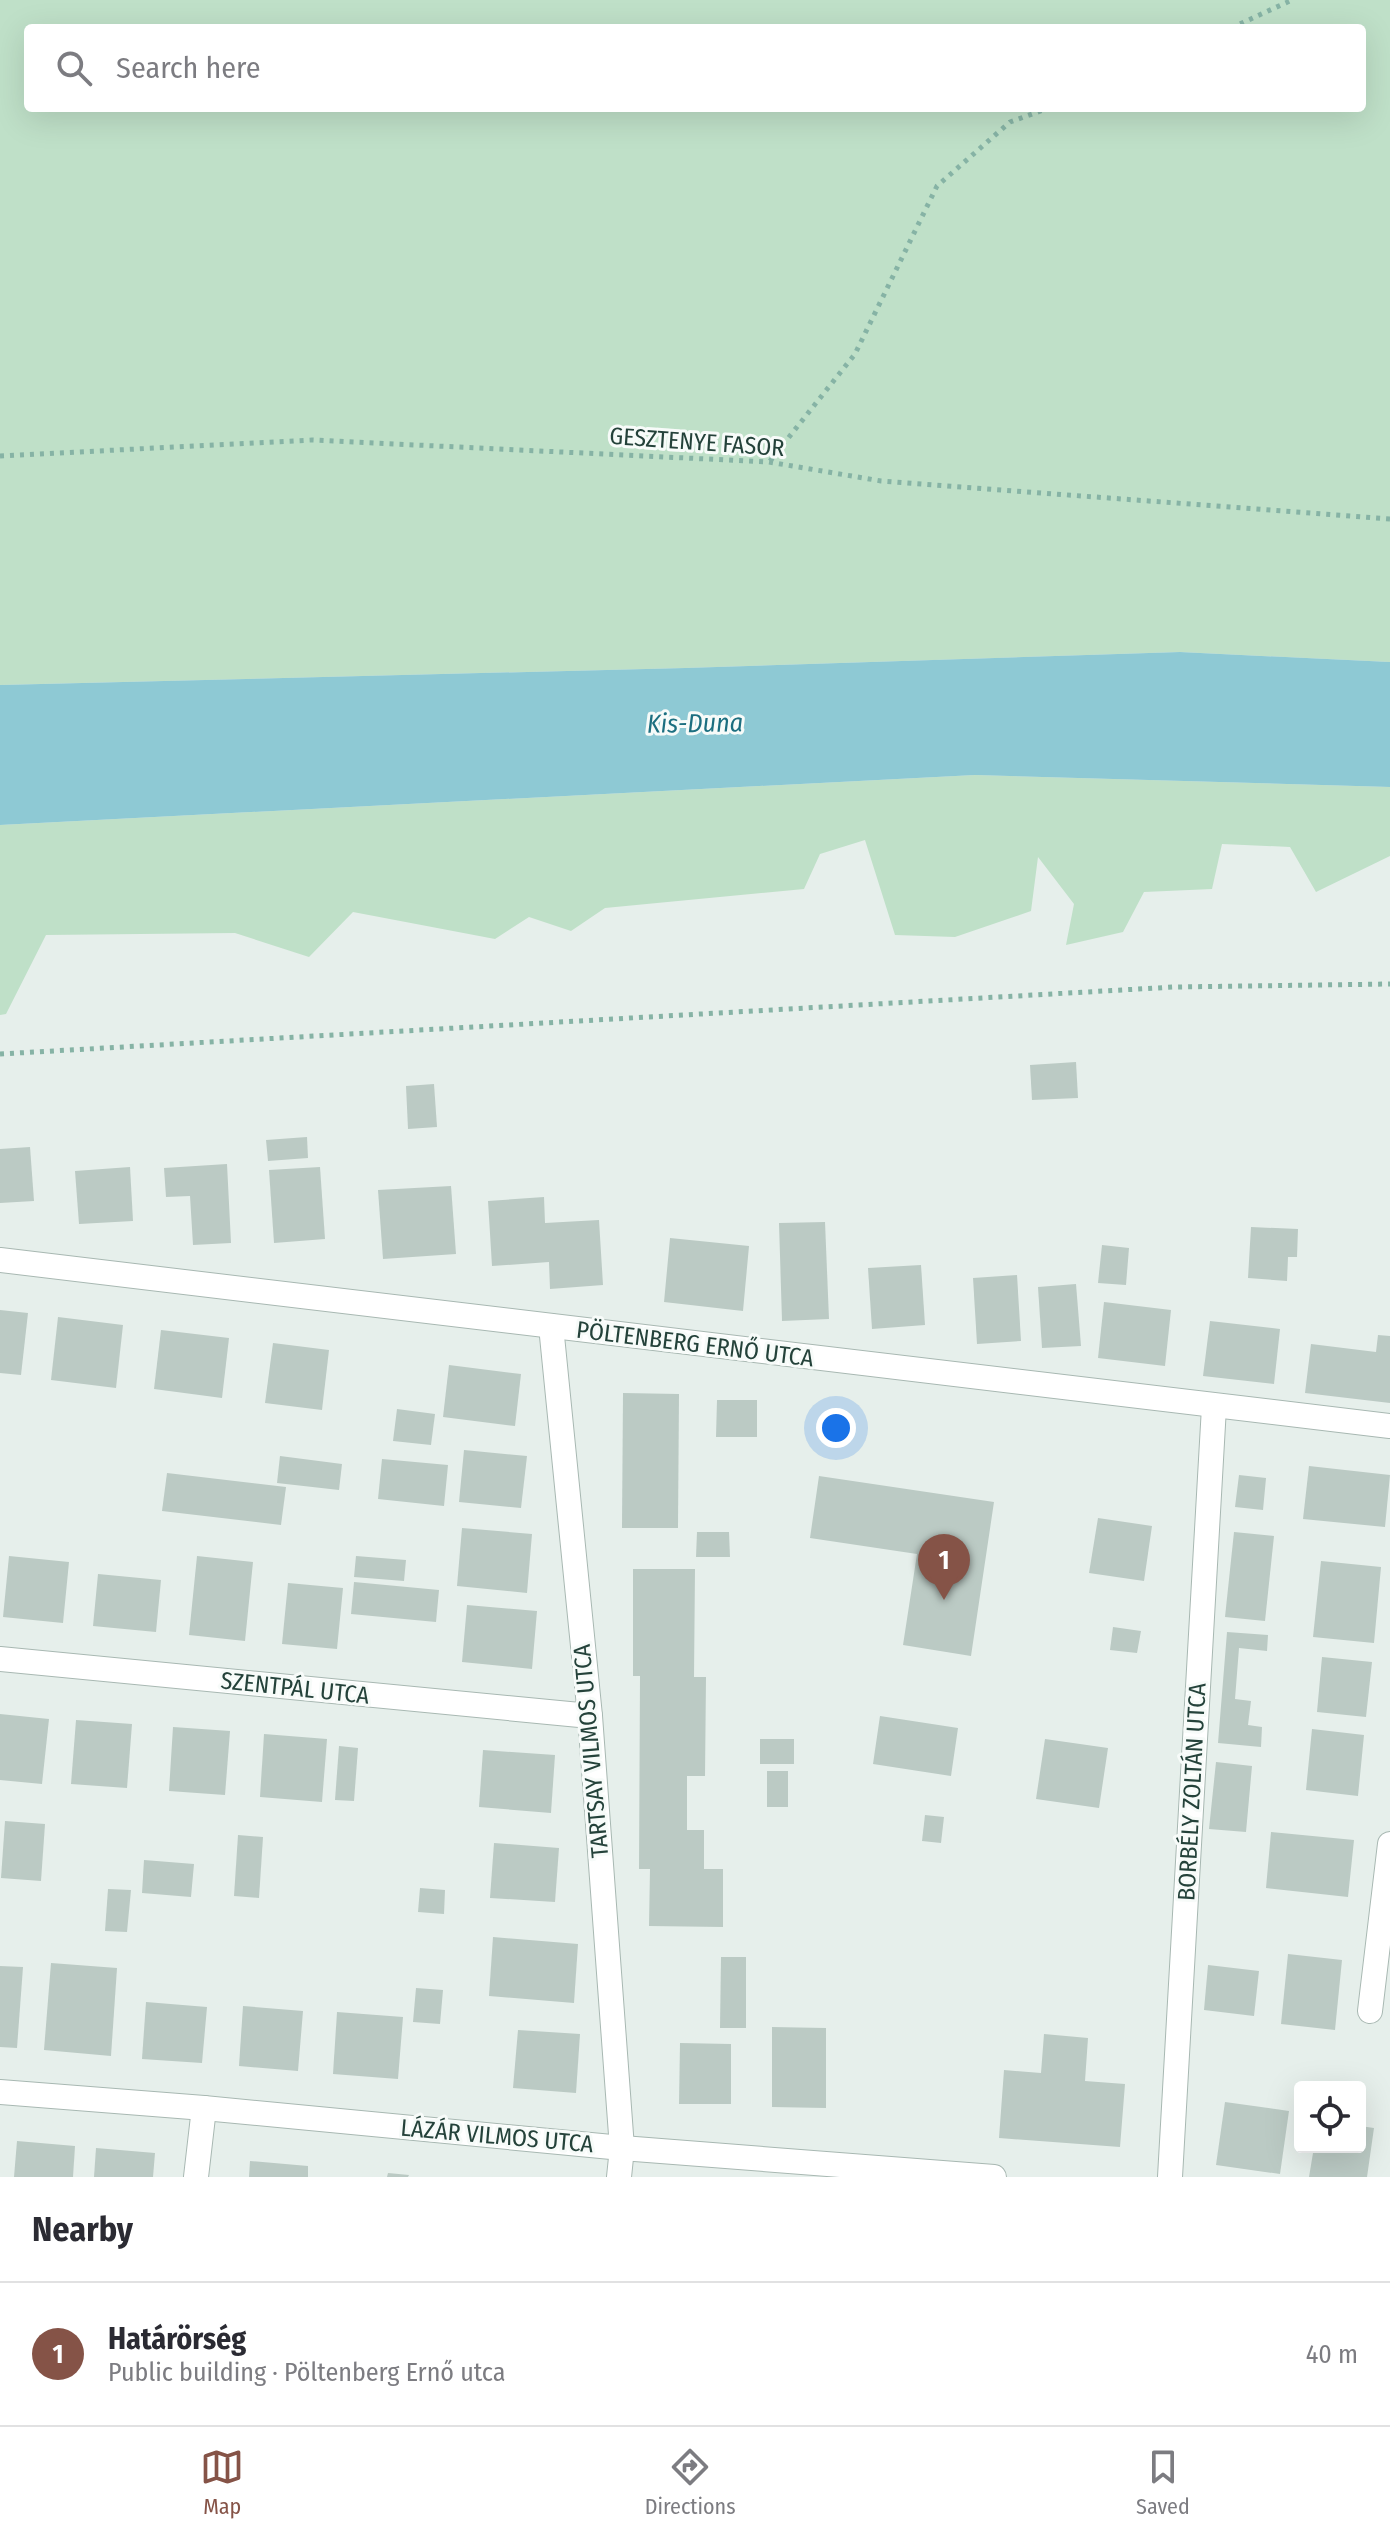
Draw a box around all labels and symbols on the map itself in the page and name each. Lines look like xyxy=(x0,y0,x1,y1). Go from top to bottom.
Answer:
street label: GESZTENYE FASOR xyxy=(609,422,785,462)
water label: Kis-Duna xyxy=(647,707,743,740)
street label: PÖLTENBERG ERNŐ UTCA xyxy=(575,1314,816,1372)
your location xyxy=(816,1408,856,1448)
pin: 1 xyxy=(918,1534,970,1600)
street label: TARTSAY VILMOS UTCA xyxy=(568,1643,614,1859)
street label: SZENTPÁL UTCA xyxy=(219,1665,371,1710)
street label: BORBÉLY ZOLTÁN UTCA xyxy=(1171,1682,1212,1902)
street label: LÁZÁR VILMOS UTCA xyxy=(399,2113,595,2158)

